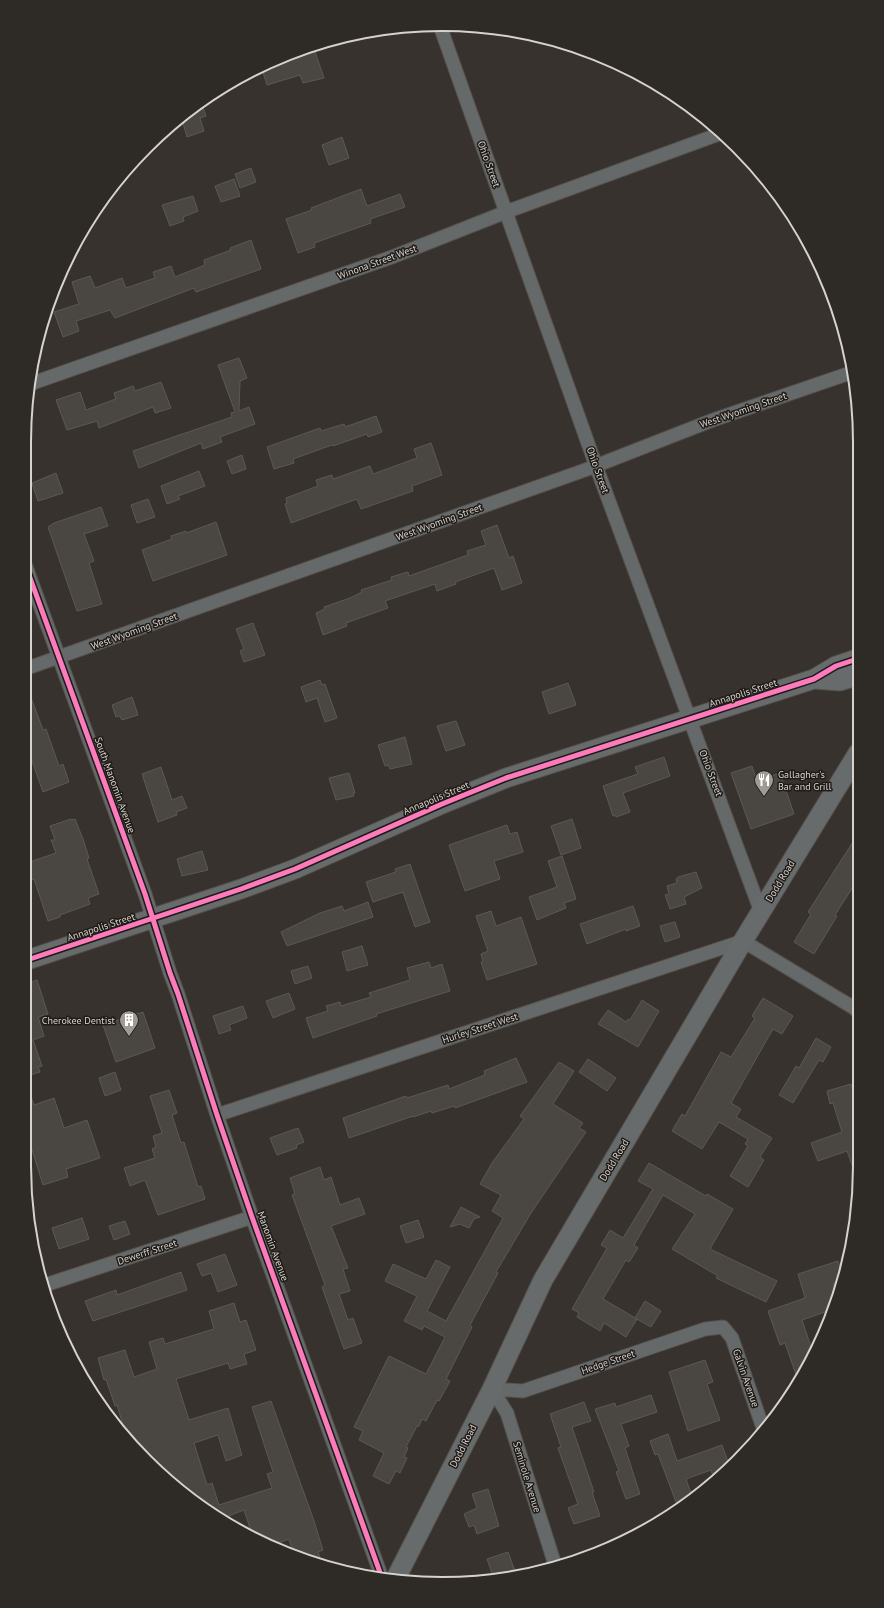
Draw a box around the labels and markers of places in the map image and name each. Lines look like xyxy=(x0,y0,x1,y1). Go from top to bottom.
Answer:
place label: Gallagher's Bar and Grill xyxy=(778,768,831,793)
restaurant icon: Gallagher's Bar and Grill xyxy=(753,769,775,797)
building icon: Cherokee Dentist xyxy=(118,1009,140,1037)
place label: Cherokee Dentist xyxy=(42,1014,116,1027)

